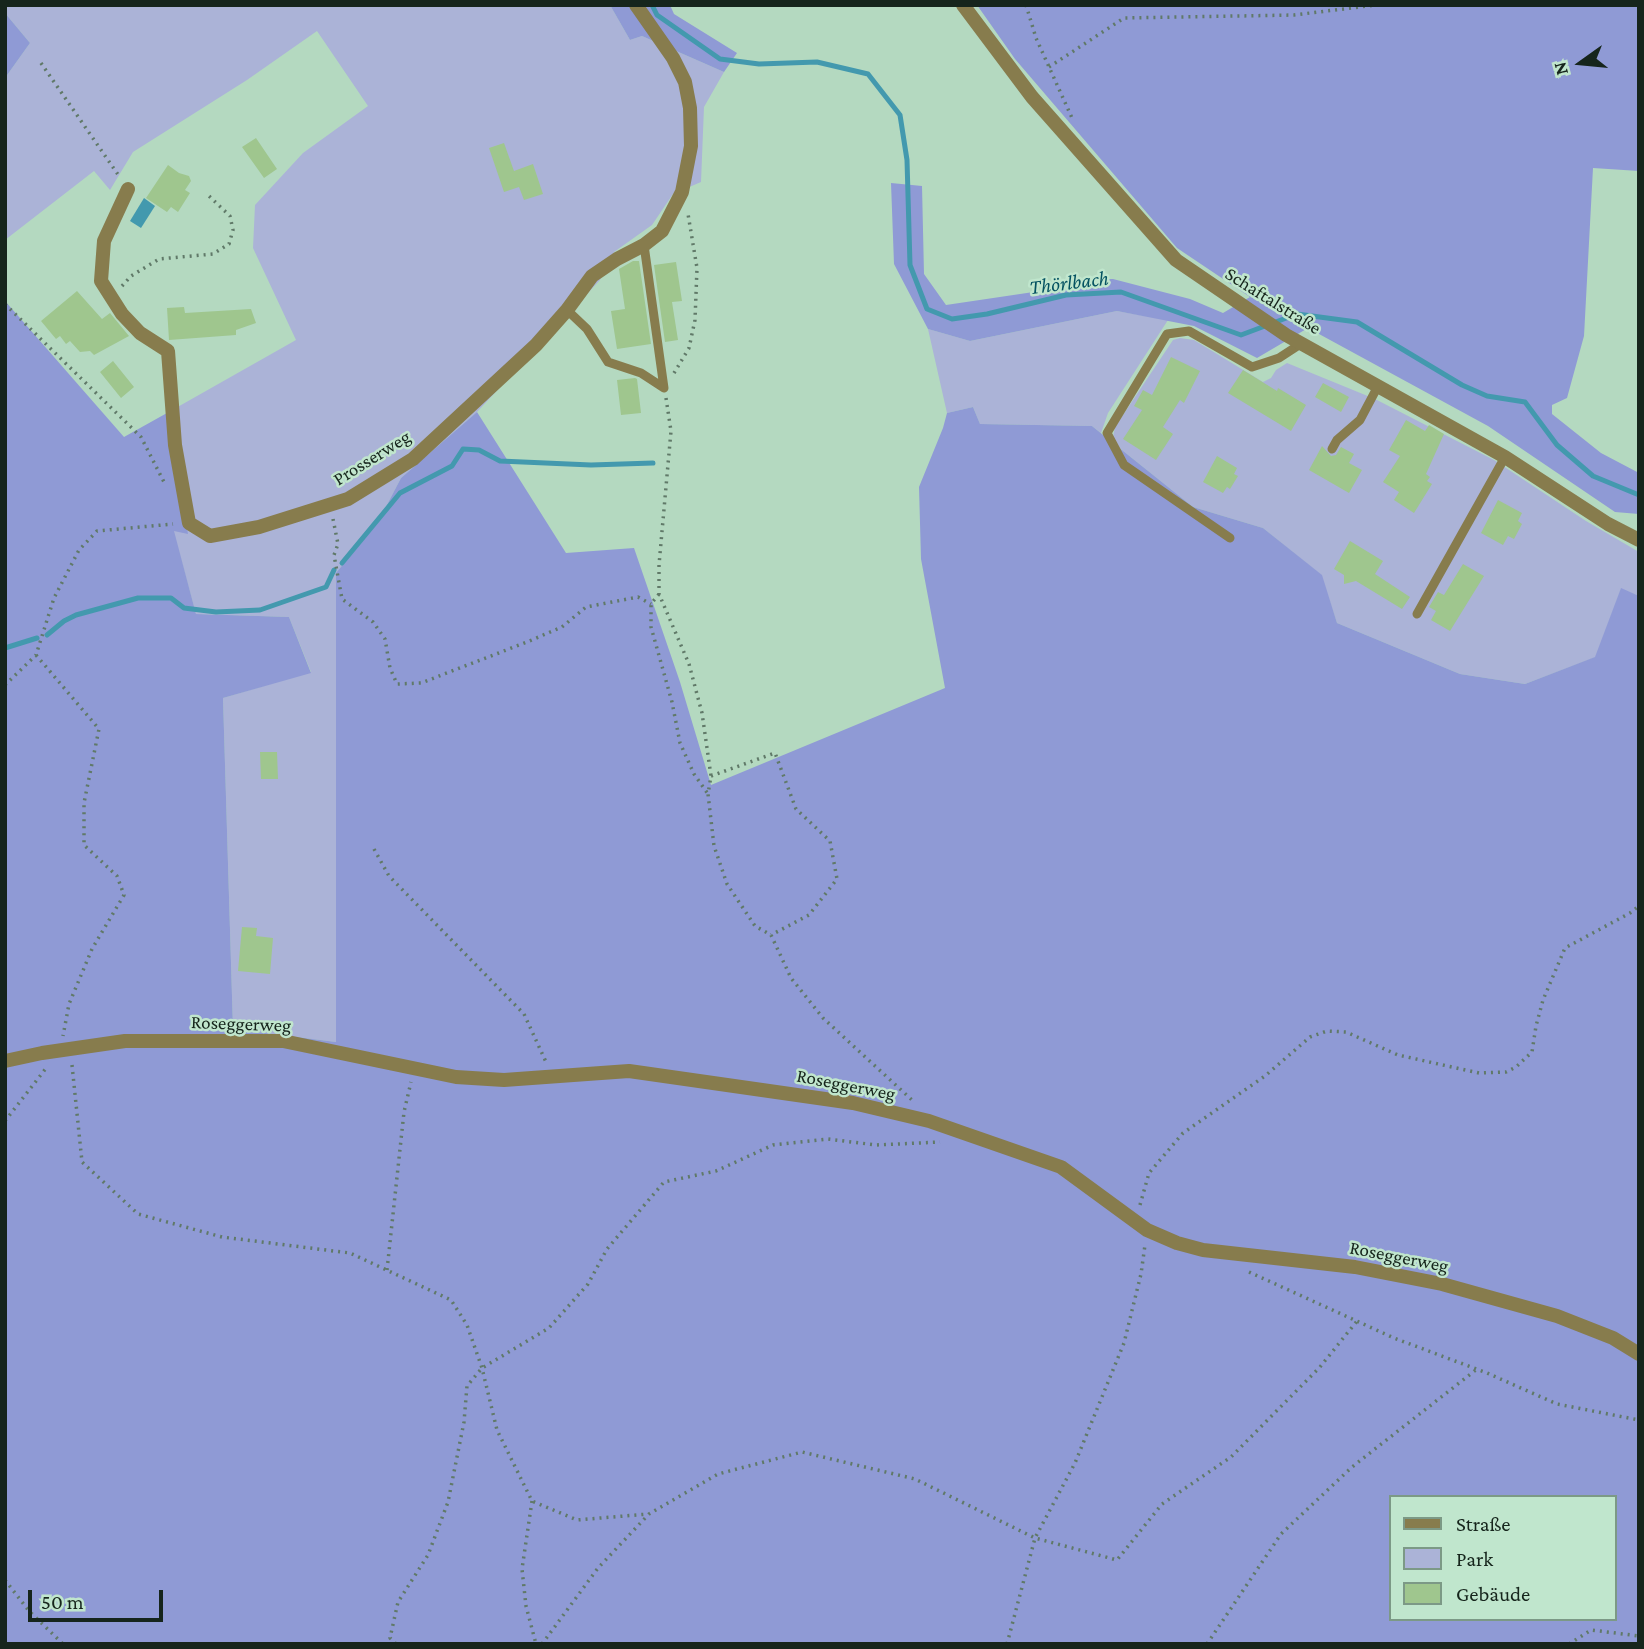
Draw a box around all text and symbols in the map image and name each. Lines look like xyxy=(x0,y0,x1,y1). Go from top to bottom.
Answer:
north arrow xyxy=(1546,28,1616,98)
text: N xyxy=(1548,60,1572,78)
street label: Schaftalstraße xyxy=(1221,262,1325,340)
water label: Thörlbach xyxy=(1028,266,1110,300)
street label: Prosserweg xyxy=(329,425,415,491)
street label: Roseggerweg xyxy=(190,1011,292,1037)
street label: Roseggerweg xyxy=(795,1064,897,1106)
street label: Roseggerweg xyxy=(1348,1236,1450,1278)
legend xyxy=(1388,1495,1616,1621)
text: Straße xyxy=(1456,1512,1510,1536)
text: Park xyxy=(1456,1547,1493,1571)
scale bar xyxy=(32,1576,166,1620)
text: Gebäude xyxy=(1456,1582,1530,1606)
text: 50 m xyxy=(41,1590,84,1614)

